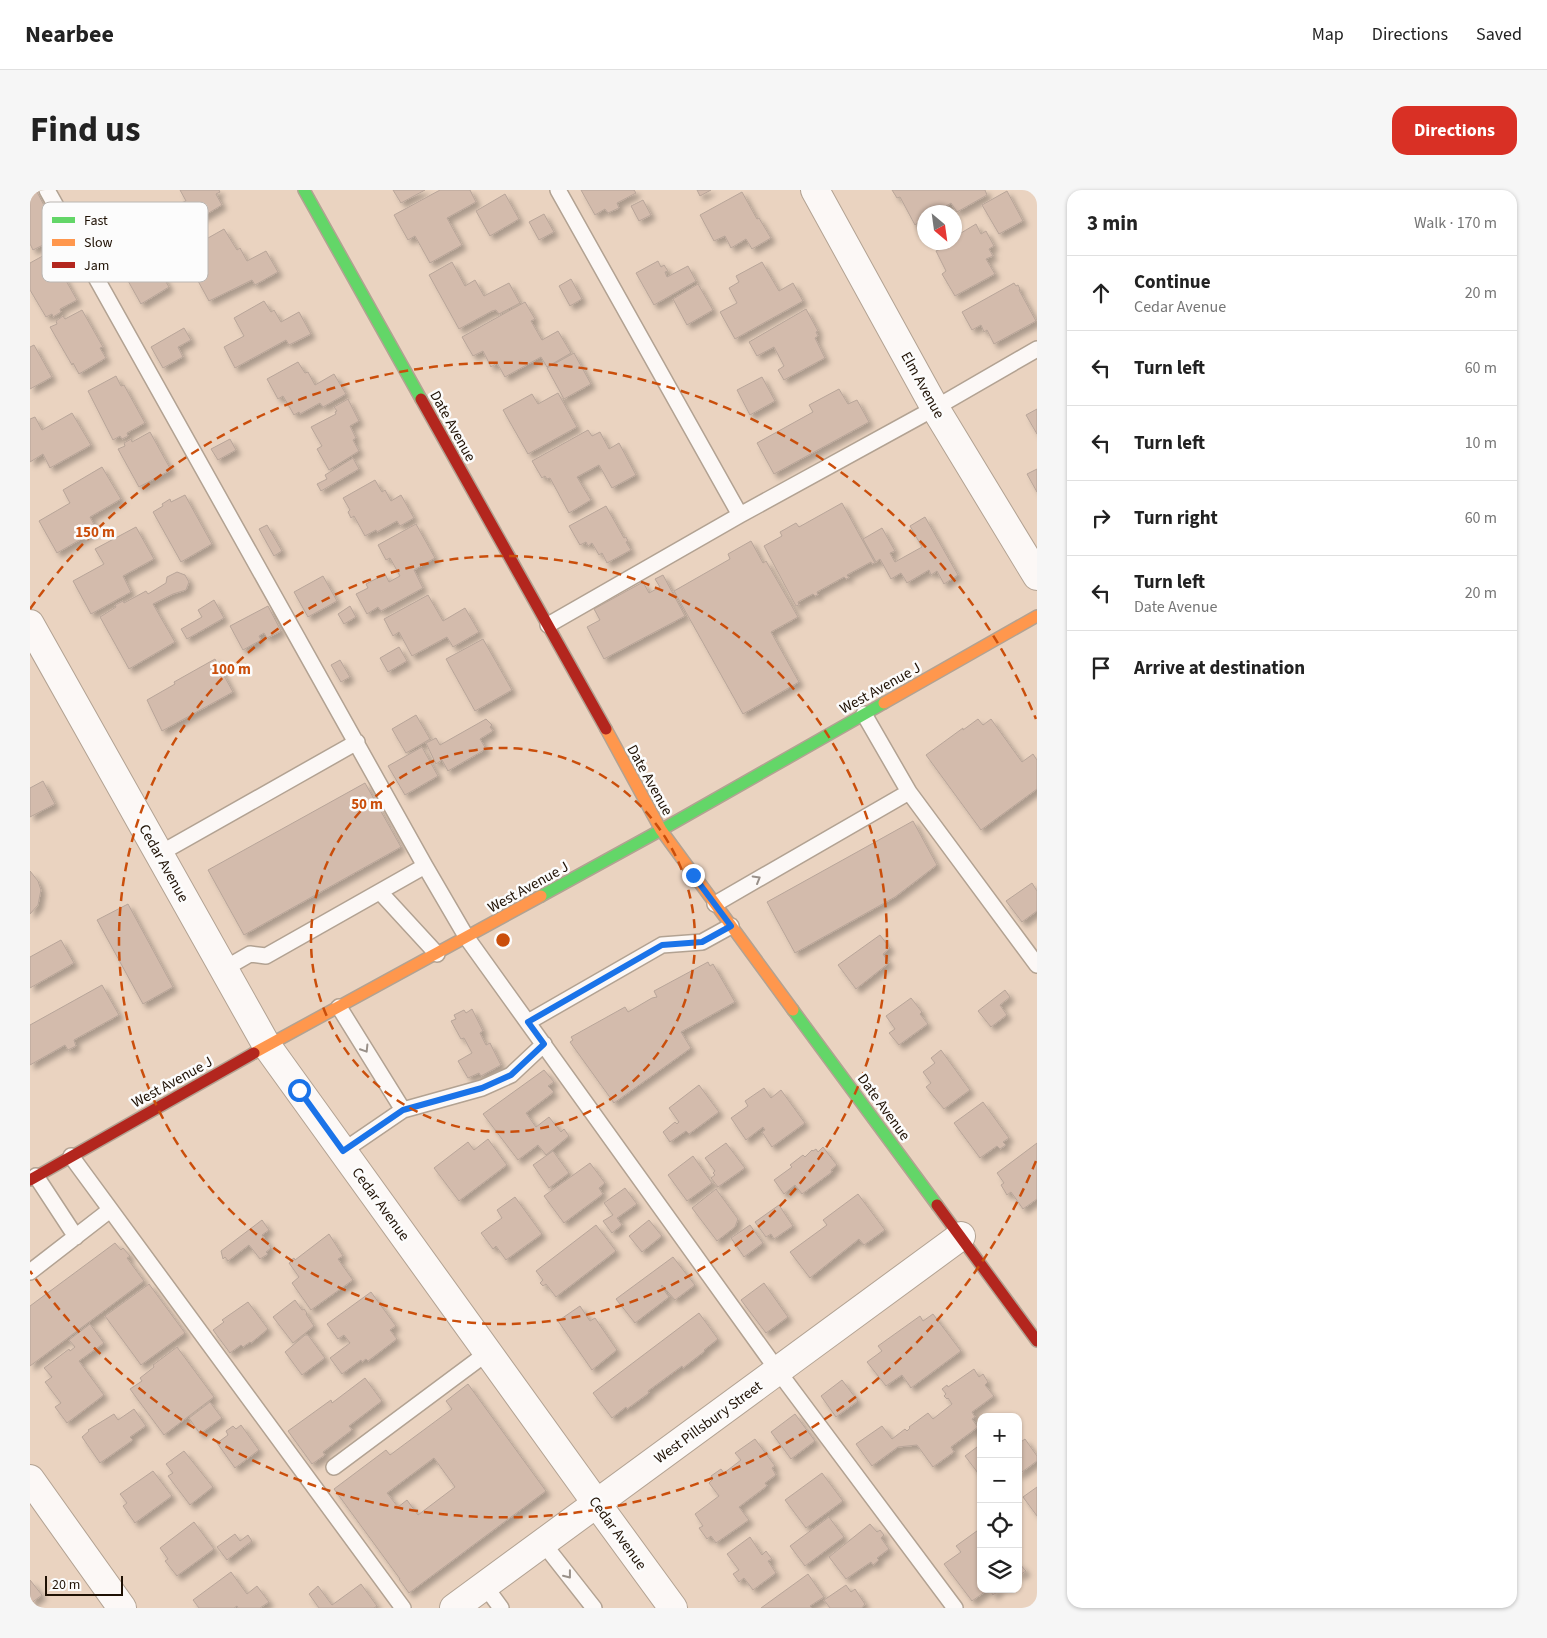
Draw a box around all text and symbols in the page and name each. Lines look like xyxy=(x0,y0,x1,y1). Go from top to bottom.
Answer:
text: Nearbee xyxy=(25,17,114,52)
text: Map xyxy=(1312,22,1344,47)
text: Directions xyxy=(1372,22,1448,47)
text: Saved xyxy=(1476,22,1522,47)
text: Find us xyxy=(30,105,140,155)
button: Directions xyxy=(1392,106,1517,155)
legend xyxy=(42,202,208,282)
north arrow xyxy=(917,205,962,250)
text: 3 min xyxy=(1087,208,1138,238)
text: Fast xyxy=(84,211,108,231)
text: Walk · 170 m xyxy=(1414,212,1497,234)
text: Slow xyxy=(84,233,113,253)
text: Jam xyxy=(84,256,109,276)
text: Continue xyxy=(1134,269,1211,296)
icon: ahead xyxy=(1087,279,1115,307)
text: 20 m xyxy=(1465,282,1497,304)
text: Cedar Avenue xyxy=(1134,296,1226,318)
street label: Elm Avenue xyxy=(896,348,950,422)
icon: left xyxy=(1087,354,1115,382)
text: Turn left xyxy=(1134,355,1205,382)
text: 60 m xyxy=(1465,357,1497,379)
street label: Date Avenue xyxy=(424,387,481,465)
icon: left xyxy=(1087,429,1115,457)
text: Turn left xyxy=(1134,430,1205,457)
text: 10 m xyxy=(1465,432,1497,454)
icon: right xyxy=(1087,504,1115,532)
text: Turn right xyxy=(1134,505,1218,532)
text: 60 m xyxy=(1465,507,1497,529)
text: 150 m xyxy=(75,522,115,543)
text: Turn left xyxy=(1134,569,1205,596)
icon: left xyxy=(1087,579,1115,607)
text: 20 m xyxy=(1465,582,1497,604)
text: Date Avenue xyxy=(1134,596,1217,618)
icon: arrive xyxy=(1087,654,1115,682)
text: Arrive at destination xyxy=(1134,655,1305,682)
street label: West Avenue J xyxy=(836,658,925,719)
text: 100 m xyxy=(211,659,251,680)
street label: Date Avenue xyxy=(621,741,678,819)
text: 50 m xyxy=(351,794,383,815)
street label: Cedar Avenue xyxy=(133,820,194,906)
street label: West Avenue J xyxy=(484,857,573,918)
route end xyxy=(682,864,705,887)
one-way arrow xyxy=(752,876,761,886)
centre of rings xyxy=(494,931,512,949)
one-way arrow xyxy=(359,1043,368,1052)
street label: West Avenue J xyxy=(128,1052,217,1113)
street label: Date Avenue xyxy=(852,1070,915,1145)
route start xyxy=(288,1079,311,1102)
street label: Cedar Avenue xyxy=(347,1163,414,1245)
street label: West Pillsbury Street xyxy=(650,1376,767,1469)
map controls xyxy=(977,1413,1022,1593)
button: + xyxy=(977,1413,1022,1458)
button: − xyxy=(977,1458,1022,1503)
street label: Cedar Avenue xyxy=(584,1492,651,1574)
button: locate xyxy=(977,1503,1022,1548)
button: layers xyxy=(977,1548,1022,1593)
one-way arrow xyxy=(563,1569,571,1578)
scale bar xyxy=(45,1573,122,1596)
text: 20 m xyxy=(52,1575,80,1595)

